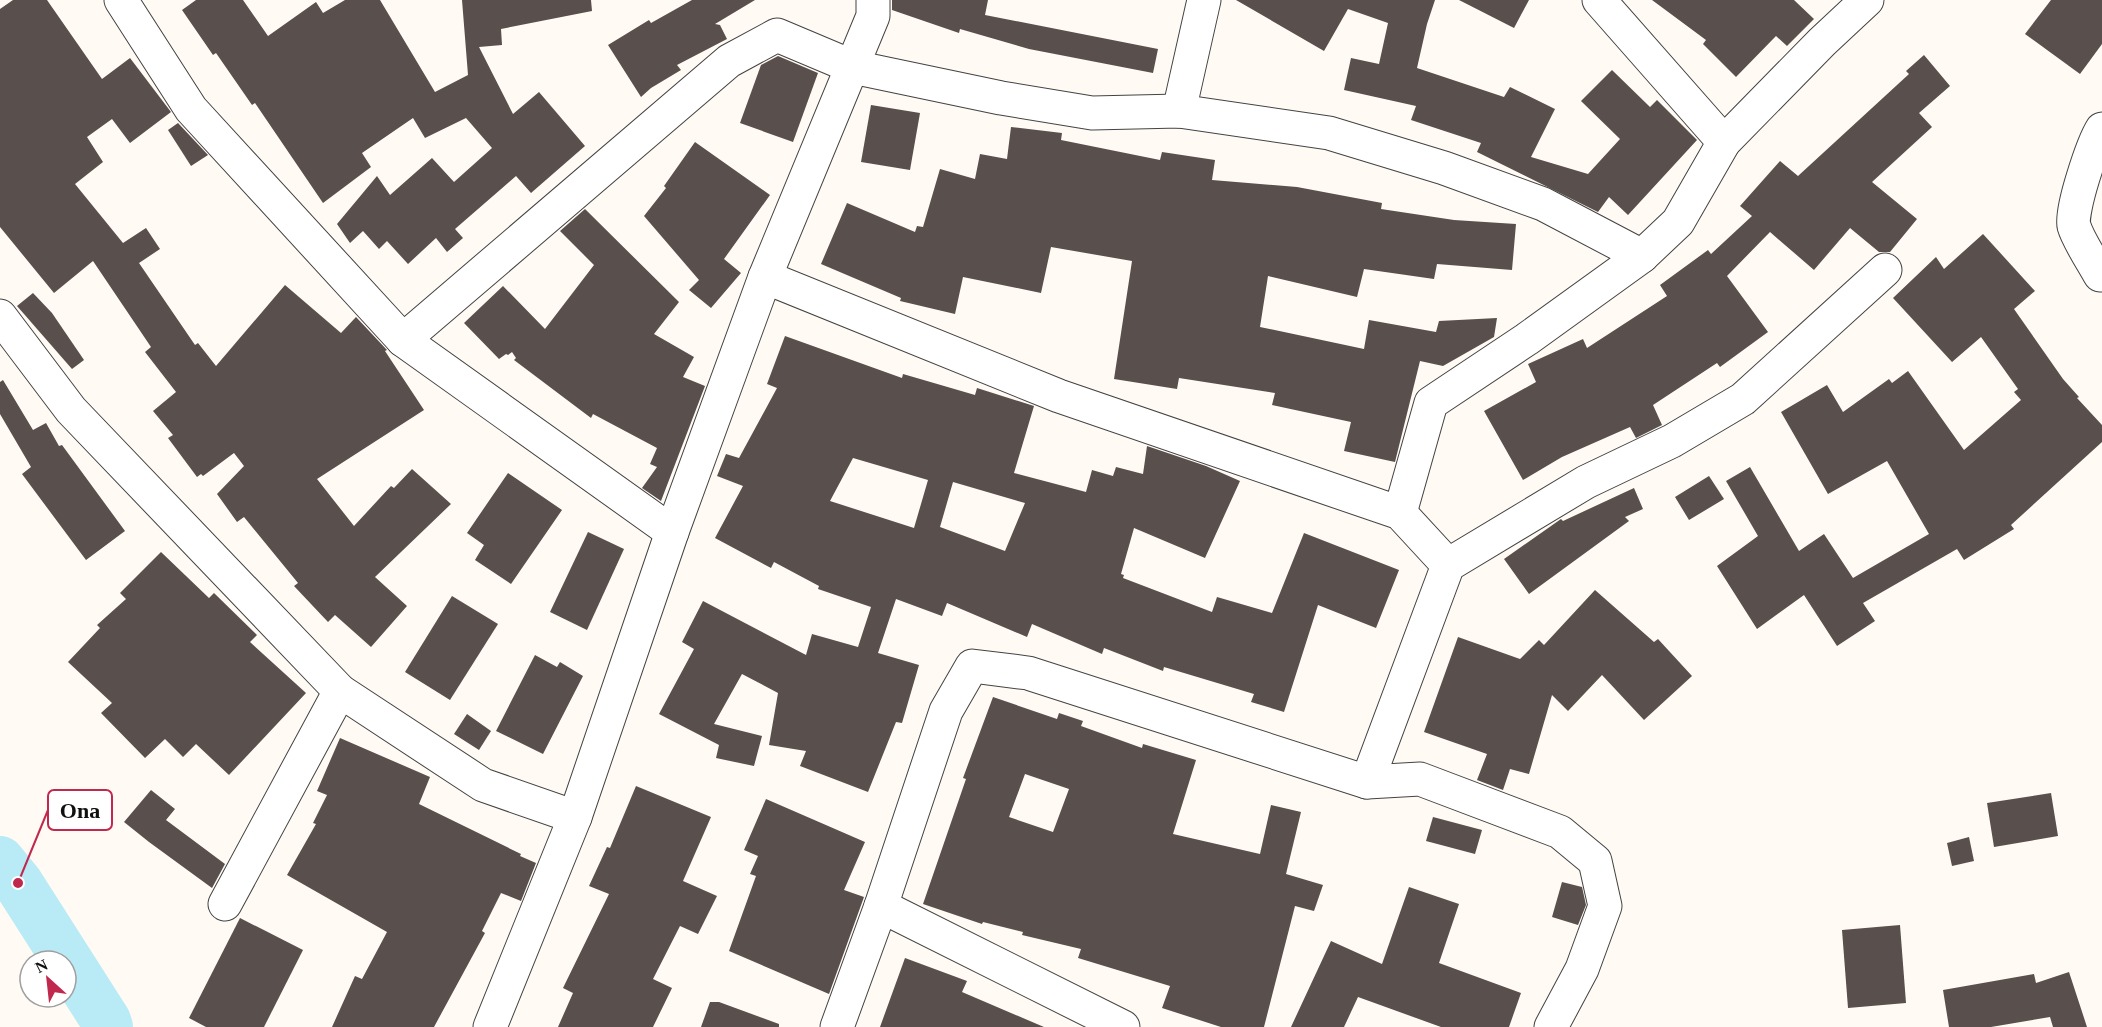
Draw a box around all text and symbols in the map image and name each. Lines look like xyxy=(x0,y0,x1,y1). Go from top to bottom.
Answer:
callout: Ona xyxy=(48,790,112,830)
text: Ona xyxy=(60,798,100,823)
north arrow xyxy=(18,949,78,1009)
text: N xyxy=(32,956,51,976)

